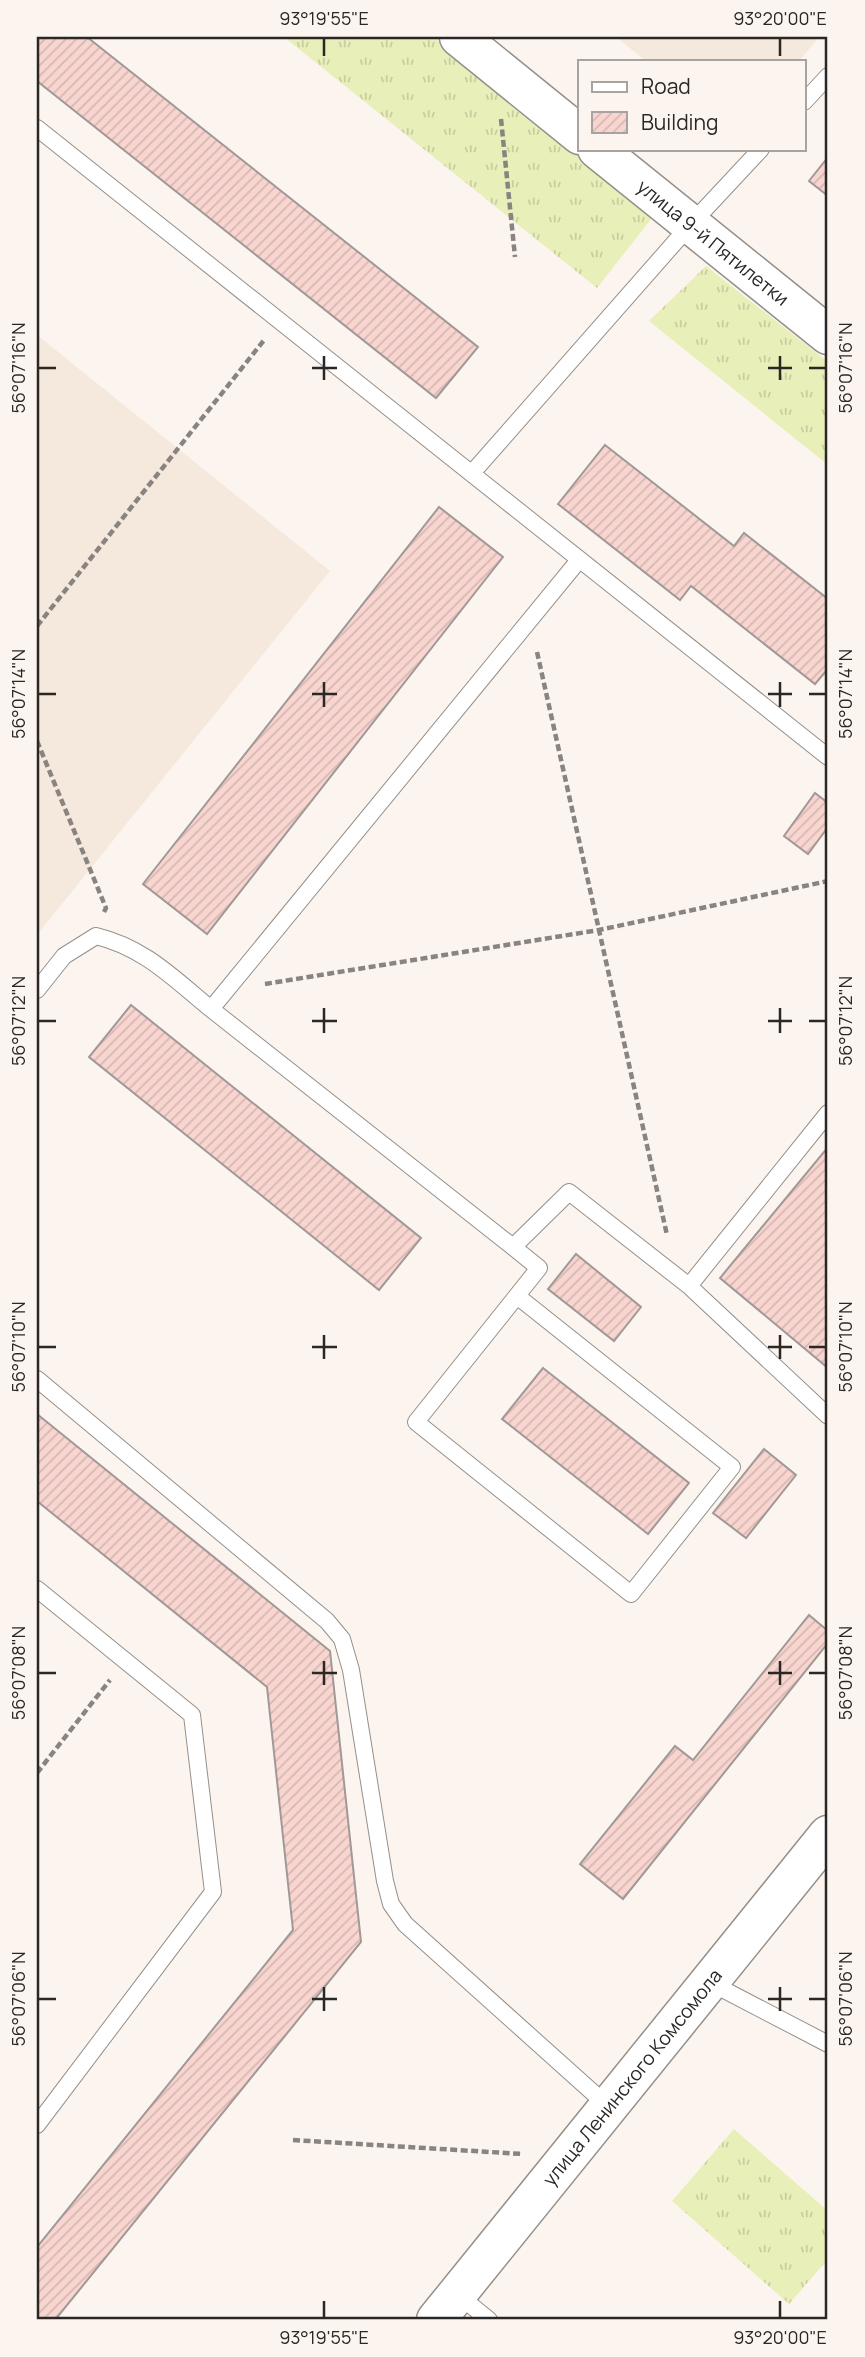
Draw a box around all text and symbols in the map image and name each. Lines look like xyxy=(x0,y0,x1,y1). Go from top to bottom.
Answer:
text: 93°19'55"E xyxy=(279,6,369,30)
text: 93°20'00"E xyxy=(733,6,827,30)
legend xyxy=(578,60,806,150)
text: Road xyxy=(641,72,691,100)
text: Building xyxy=(641,108,718,136)
street label: улица 9-й Пятилетки xyxy=(632,173,794,311)
text: 56°07'16"N xyxy=(6,322,30,414)
text: 56°07'16"N xyxy=(833,322,857,414)
text: 56°07'14"N xyxy=(6,649,30,739)
text: 56°07'14"N xyxy=(833,649,857,739)
text: 56°07'12"N xyxy=(6,976,30,1066)
text: 56°07'12"N xyxy=(833,976,857,1066)
text: 56°07'10"N xyxy=(6,1302,30,1392)
text: 56°07'10"N xyxy=(833,1302,857,1392)
text: 56°07'08"N xyxy=(6,1626,30,1720)
text: 56°07'08"N xyxy=(833,1626,857,1720)
text: 56°07'06"N xyxy=(6,1951,30,2047)
text: 56°07'06"N xyxy=(833,1951,857,2047)
street label: улица Ленинского Комсомола xyxy=(536,1963,728,2191)
text: 93°19'55"E xyxy=(279,2325,369,2349)
text: 93°20'00"E xyxy=(733,2325,827,2349)

